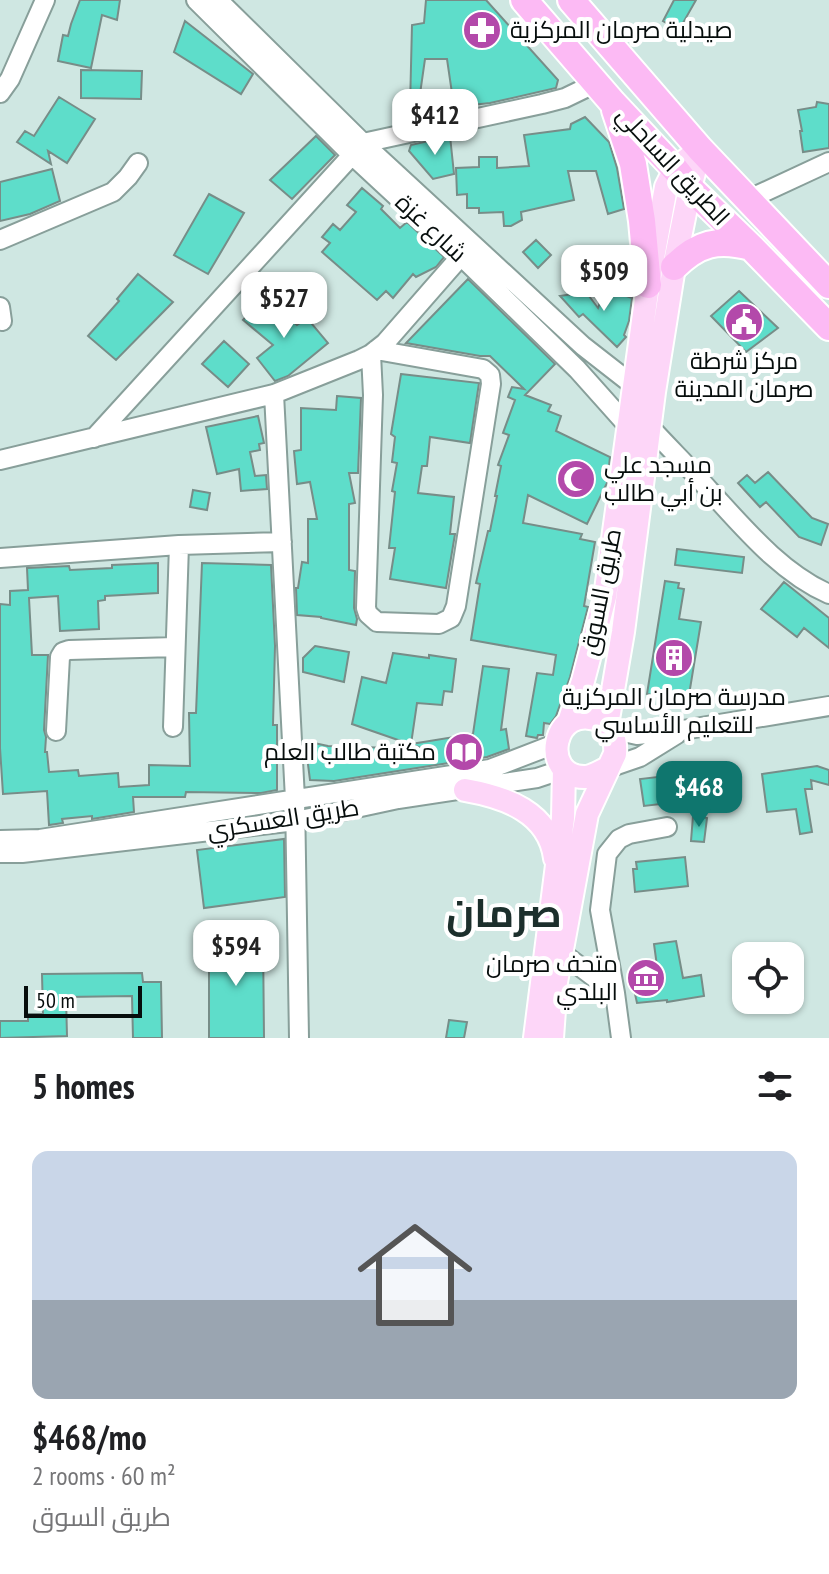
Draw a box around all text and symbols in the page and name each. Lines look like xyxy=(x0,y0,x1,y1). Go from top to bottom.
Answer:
pharmacy icon: صيدلية صرمان المركزية xyxy=(461,9,503,51)
place label: صيدلية صرمان المركزية xyxy=(510,14,733,45)
pin: $412 xyxy=(388,89,482,157)
text: $412 xyxy=(410,98,460,131)
street label: الطريق الساحلي xyxy=(607,99,737,235)
street label: شارع غزة xyxy=(388,187,474,269)
pin: $509 xyxy=(557,245,651,313)
text: $509 xyxy=(579,254,629,287)
pin: $527 xyxy=(237,272,331,340)
text: $527 xyxy=(259,281,309,314)
public building icon: مركز شرطة صرمان المدينة xyxy=(723,301,765,343)
place label: مركز شرطة صرمان المدينة xyxy=(674,345,814,404)
place label: مسجد علي بن أبي طالب xyxy=(604,449,723,512)
mosque icon: مسجد علي بن أبي طالب xyxy=(555,458,597,500)
street label: طريق السوق xyxy=(573,526,628,658)
building icon: مدرسة صرمان المركزية للتعليم الأساسي xyxy=(653,637,695,679)
place label: مدرسة صرمان المركزية للتعليم الأساسي xyxy=(562,681,786,743)
library icon: مكتبة طالب العلم xyxy=(443,731,485,773)
place label: مكتبة طالب العلم xyxy=(264,736,436,768)
pin: $468 xyxy=(652,761,746,829)
text: $468 xyxy=(674,770,724,803)
street label: طريق العسكري xyxy=(205,791,362,849)
district label: صرمان xyxy=(446,886,562,938)
pin: $594 xyxy=(189,920,283,988)
text: $594 xyxy=(211,929,261,962)
map controls xyxy=(732,942,804,1014)
button: locate xyxy=(732,942,804,1014)
place label: متحف صرمان البلدي xyxy=(486,948,618,1010)
museum icon: متحف صرمان البلدي xyxy=(625,957,667,999)
scale bar xyxy=(24,982,142,1018)
text: 50 m xyxy=(36,986,75,1014)
text: 5 homes xyxy=(32,1064,135,1108)
icon: filters xyxy=(753,1064,797,1108)
icon: home xyxy=(343,1203,487,1347)
text: $468/mo xyxy=(32,1415,147,1459)
text: 2 rooms · 60 m² xyxy=(32,1459,176,1492)
text: طريق السوق xyxy=(32,1500,171,1533)

